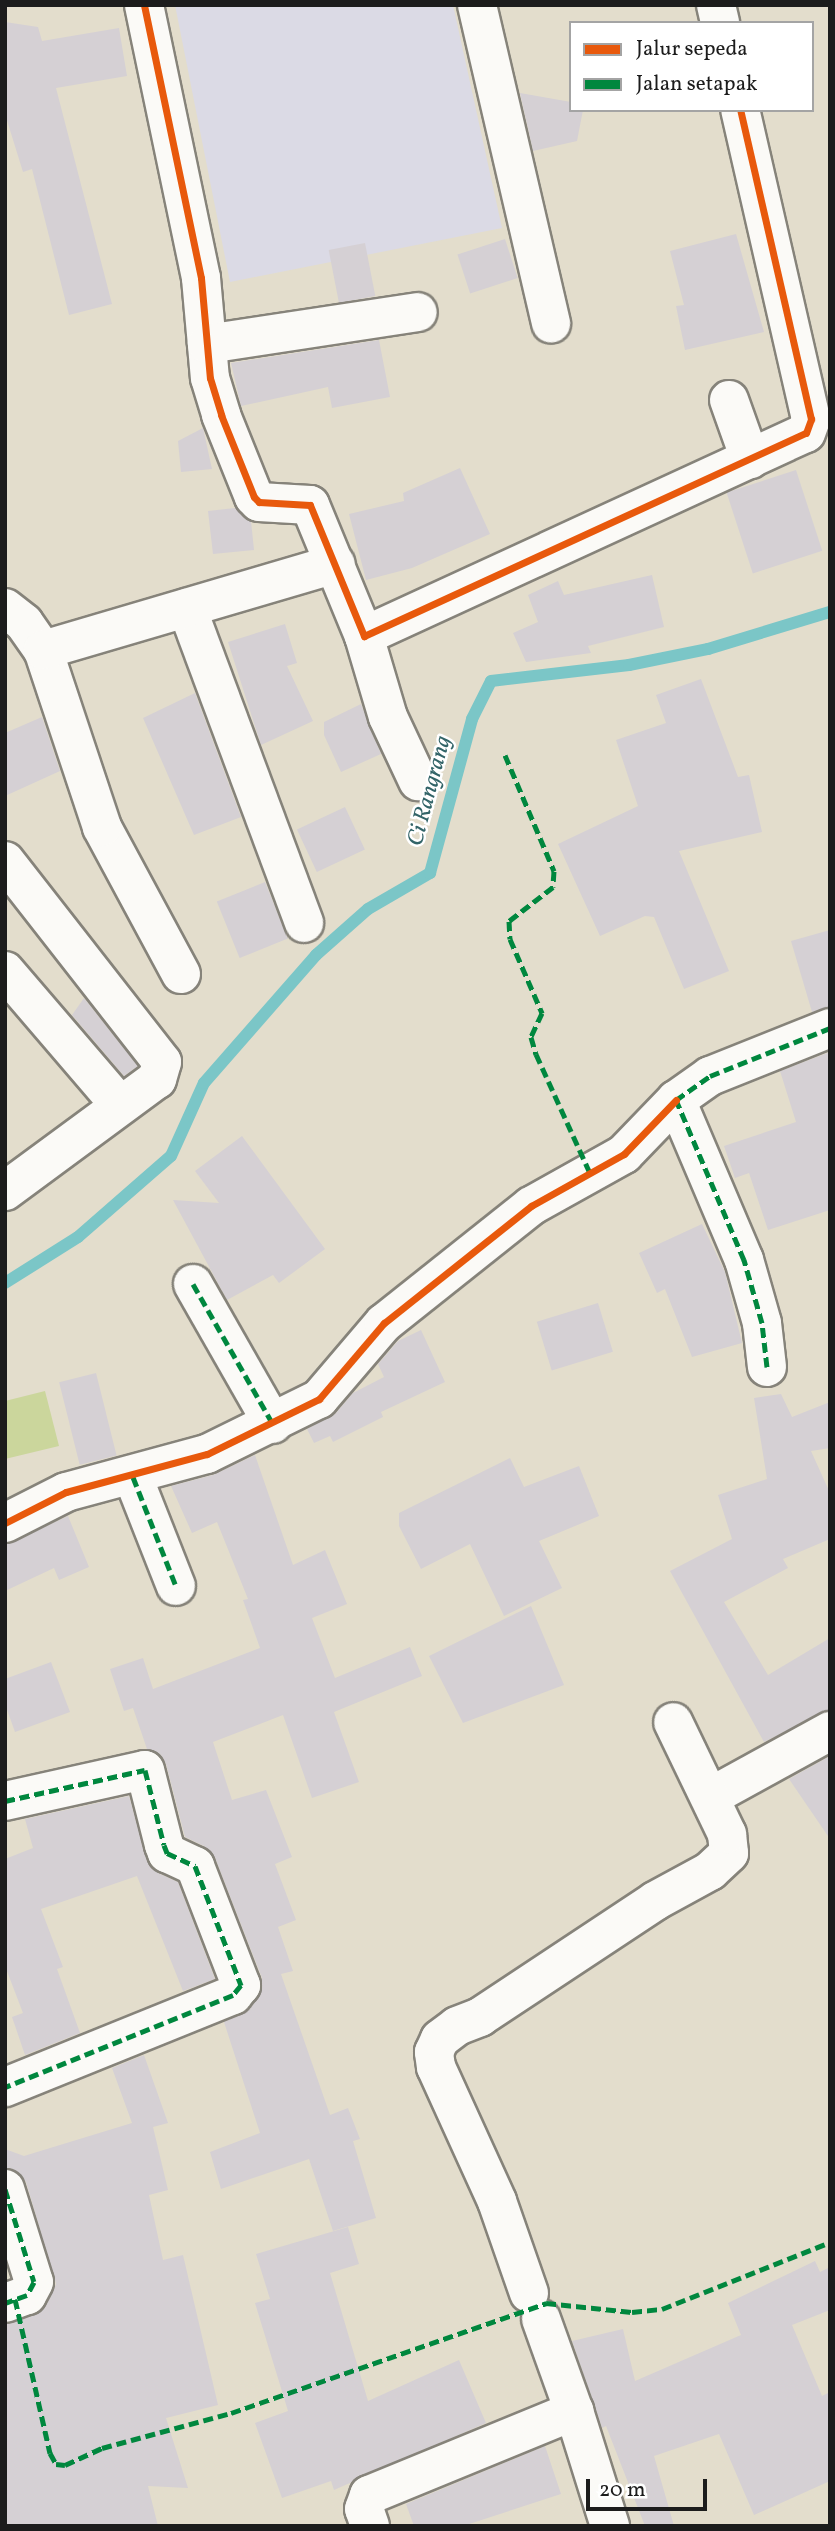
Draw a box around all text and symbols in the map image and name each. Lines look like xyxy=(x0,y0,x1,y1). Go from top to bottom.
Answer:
legend xyxy=(569,21,814,112)
text: Jalur sepeda xyxy=(636,35,748,64)
text: Jalan setapak xyxy=(636,70,758,99)
water label: Ci Rangrang xyxy=(402,733,458,849)
scale bar xyxy=(590,2464,711,2508)
text: 20 m xyxy=(599,2476,645,2505)

